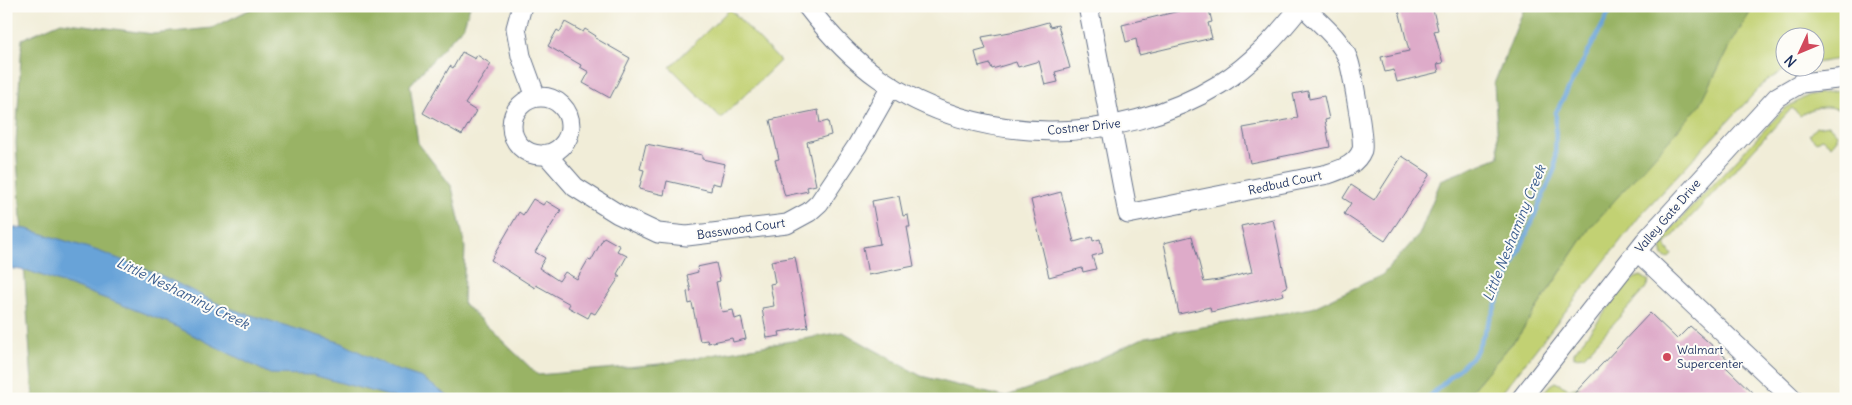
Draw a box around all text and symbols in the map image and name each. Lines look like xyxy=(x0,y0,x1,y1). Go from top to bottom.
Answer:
north arrow xyxy=(1774,28,1824,78)
text: N xyxy=(1781,51,1800,71)
street label: Costner Drive xyxy=(1047,115,1121,138)
water label: Little Neshaminy Creek xyxy=(1478,162,1550,304)
street label: Redbud Court xyxy=(1247,167,1323,198)
street label: Valley Gate Drive xyxy=(1632,176,1704,256)
street label: Basswood Court xyxy=(696,215,786,242)
water label: Little Neshaminy Creek xyxy=(114,253,253,333)
place label: Walmart Supercenter xyxy=(1677,342,1743,371)
marker: Walmart Supercenter xyxy=(1661,351,1673,363)

